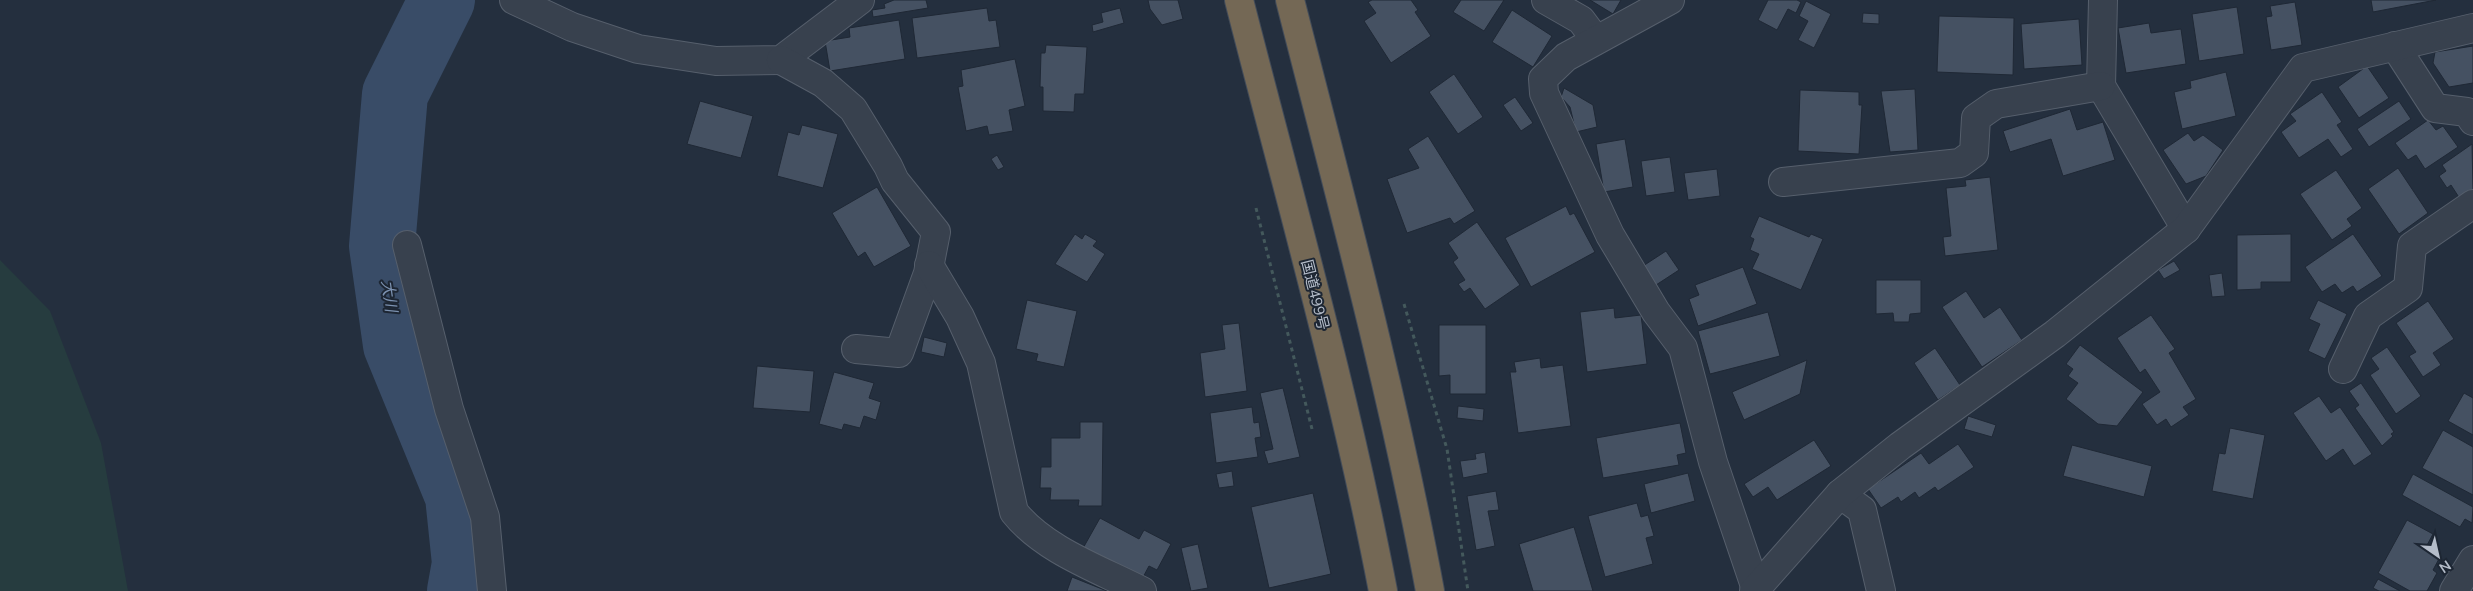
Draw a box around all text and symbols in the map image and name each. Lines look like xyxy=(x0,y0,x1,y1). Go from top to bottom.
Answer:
street label: 国道499号 xyxy=(1297,258,1333,332)
water label: 大川 xyxy=(376,279,402,315)
north arrow xyxy=(2413,531,2463,581)
text: N xyxy=(2435,556,2455,577)

